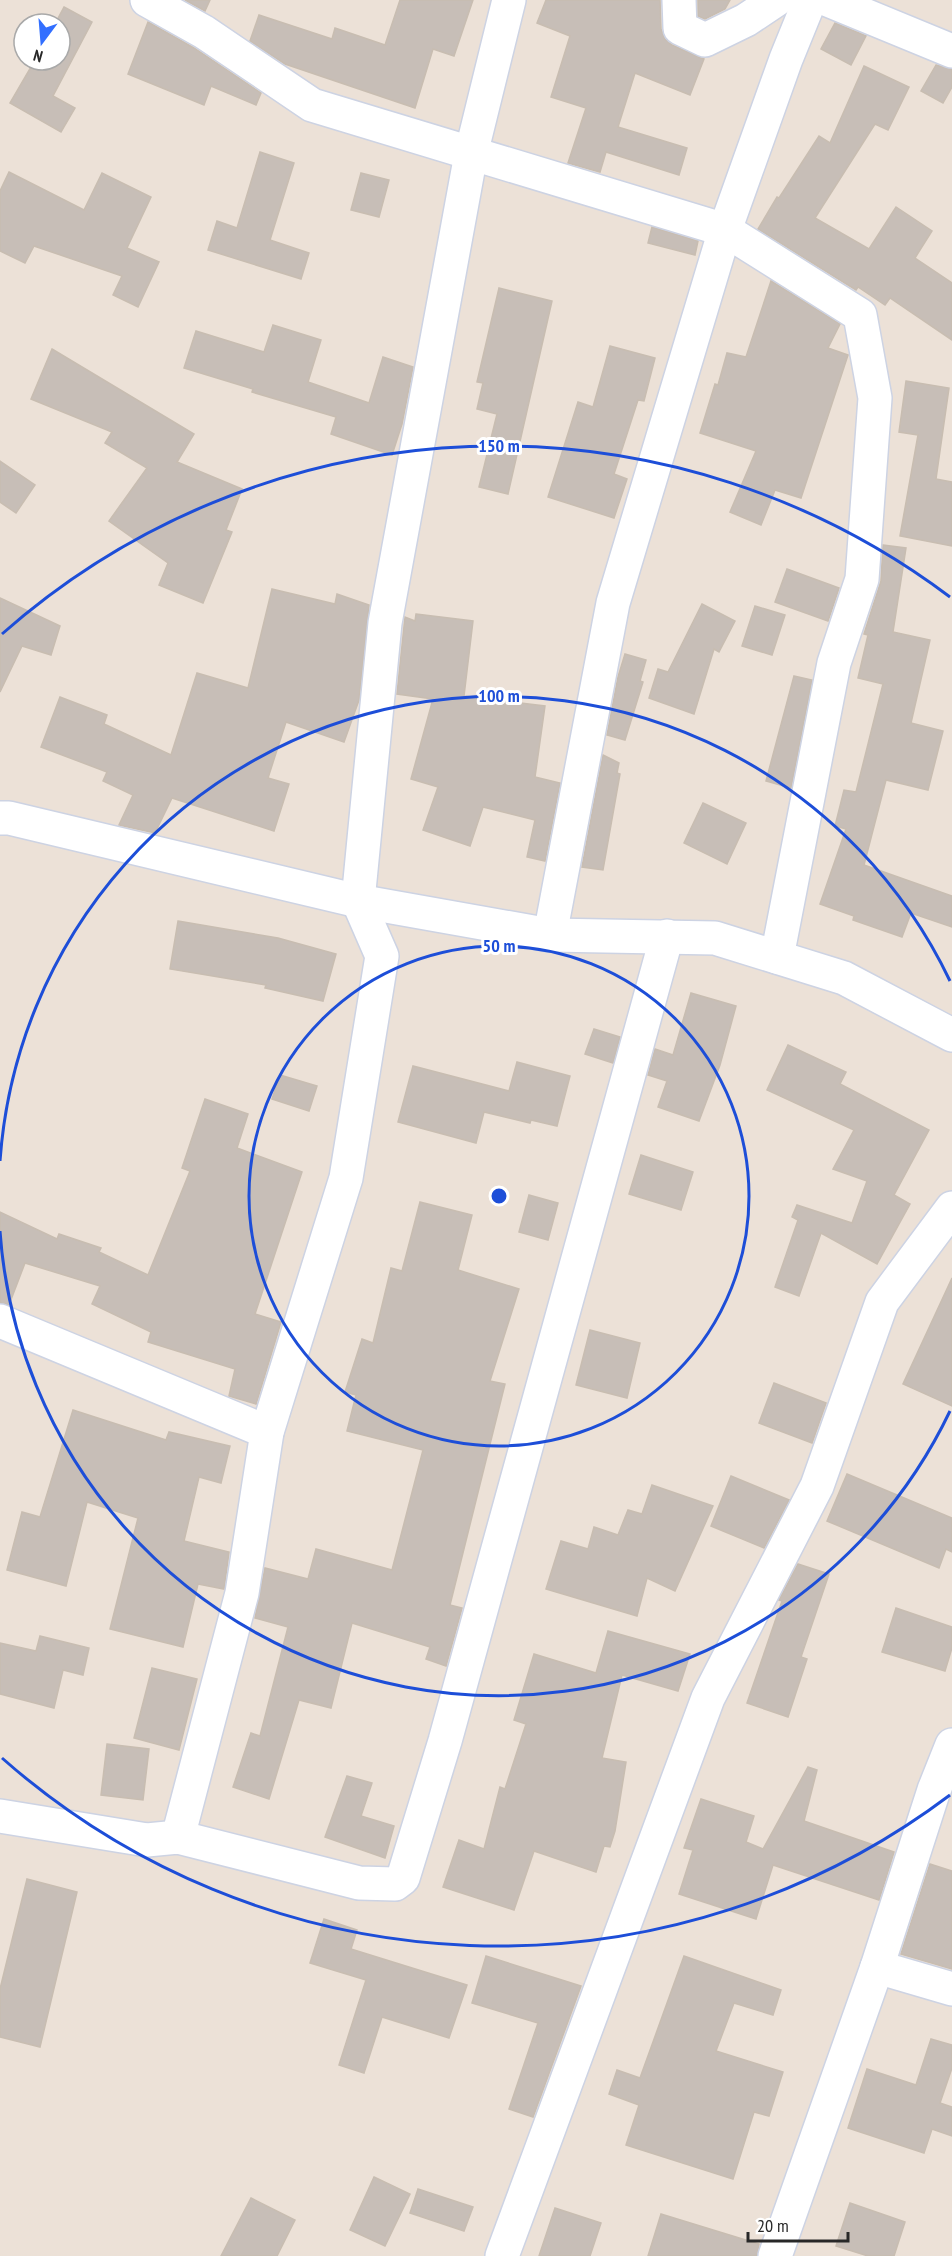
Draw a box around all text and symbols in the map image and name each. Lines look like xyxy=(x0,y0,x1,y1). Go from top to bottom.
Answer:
north arrow xyxy=(12,12,72,72)
text: N xyxy=(31,46,45,67)
text: 150 m xyxy=(478,434,520,457)
text: 100 m xyxy=(478,684,520,707)
text: 50 m xyxy=(483,934,515,957)
centre of rings xyxy=(489,1186,509,1206)
scale bar xyxy=(748,2205,848,2243)
text: 20 m xyxy=(757,2214,789,2237)

